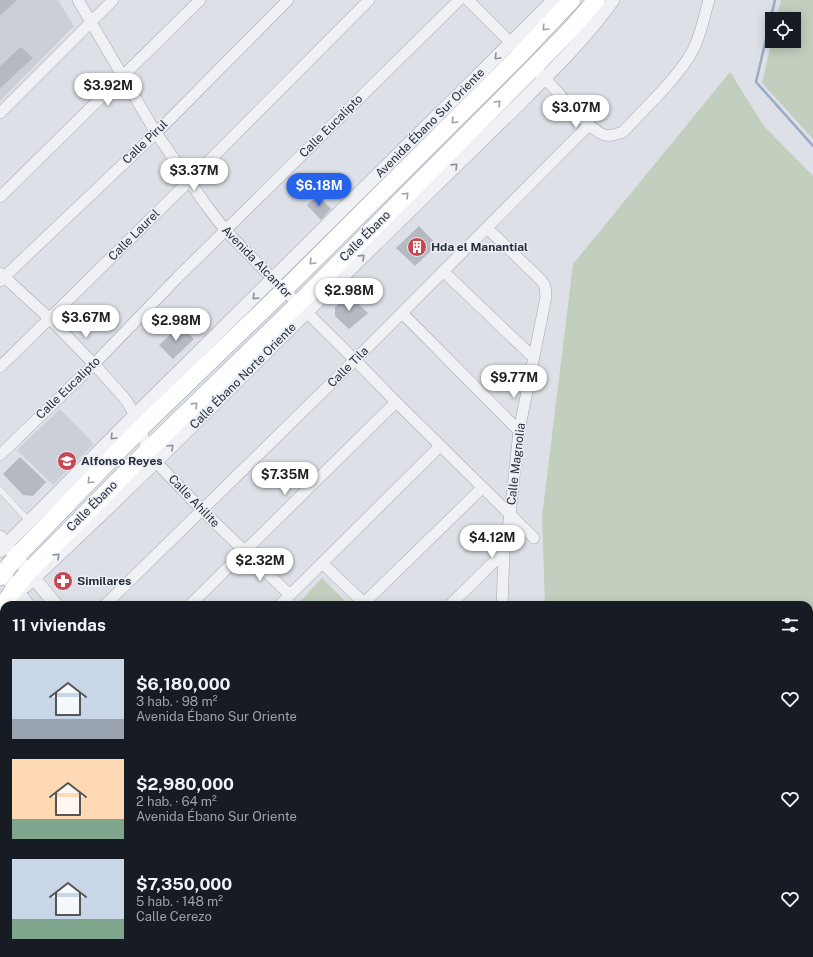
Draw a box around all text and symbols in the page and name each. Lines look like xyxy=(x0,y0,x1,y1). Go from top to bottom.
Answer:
map controls xyxy=(765,12,801,48)
button: locate xyxy=(765,12,801,48)
one-way arrow xyxy=(542,23,550,31)
one-way arrow xyxy=(494,52,502,60)
street label: Avenida Ébano Sur Oriente xyxy=(373,65,488,180)
pin: $3.92M xyxy=(75,73,141,107)
text: $3.92M xyxy=(83,78,133,93)
street label: Calle Eucalipto xyxy=(297,91,366,160)
pin: $3.07M xyxy=(543,95,609,129)
one-way arrow xyxy=(493,100,501,108)
text: $3.07M xyxy=(551,100,601,115)
one-way arrow xyxy=(451,116,459,124)
street label: Calle Pirul xyxy=(120,117,171,167)
pin: $3.37M xyxy=(161,158,227,192)
text: $3.37M xyxy=(169,163,219,178)
one-way arrow xyxy=(450,163,458,171)
pin: $6.18M xyxy=(286,173,352,207)
text: $6.18M xyxy=(295,178,343,193)
one-way arrow xyxy=(401,192,409,200)
street label: Calle Laurel xyxy=(105,206,163,264)
street label: Calle Ébano xyxy=(337,208,393,264)
street label: Avenida Alcanfor xyxy=(219,223,295,301)
building icon: Hda el Manantial xyxy=(406,236,428,258)
place label: Hda el Manantial xyxy=(431,240,528,254)
one-way arrow xyxy=(358,254,365,261)
one-way arrow xyxy=(309,257,317,265)
pin: $2.98M xyxy=(316,278,382,312)
text: $2.98M xyxy=(324,283,374,298)
one-way arrow xyxy=(252,292,260,299)
pin: $3.67M xyxy=(53,305,119,339)
pin: $2.98M xyxy=(143,308,209,342)
text: $3.67M xyxy=(61,310,111,325)
text: $2.98M xyxy=(151,313,201,328)
street label: Calle Ébano Norte Oriente xyxy=(187,320,299,432)
street label: Calle Tila xyxy=(325,344,371,390)
street label: Calle Eucalipto xyxy=(33,354,103,422)
pin: $9.77M xyxy=(481,365,547,399)
text: $9.77M xyxy=(490,370,538,385)
one-way arrow xyxy=(190,402,198,409)
street label: Calle Magnolia xyxy=(504,422,528,506)
one-way arrow xyxy=(110,433,118,440)
one-way arrow xyxy=(166,444,174,452)
school or university icon: Alfonso Reyes xyxy=(56,450,78,472)
place label: Alfonso Reyes xyxy=(81,454,163,468)
pin: $7.35M xyxy=(252,462,318,496)
text: $7.35M xyxy=(261,467,309,482)
street label: Calle Ahilite xyxy=(165,472,223,530)
one-way arrow xyxy=(87,476,94,484)
street label: Calle Ébano xyxy=(64,478,120,534)
pin: $4.12M xyxy=(459,525,525,559)
text: $4.12M xyxy=(469,530,515,545)
pin: $2.32M xyxy=(227,548,293,582)
text: $2.32M xyxy=(235,553,285,568)
one-way arrow xyxy=(52,554,60,561)
pharmacy icon: Similares xyxy=(52,570,74,592)
place label: Similares xyxy=(77,574,131,588)
icon: filters xyxy=(779,614,801,636)
text: 11 viviendas xyxy=(12,615,106,635)
text: $6,180,000 xyxy=(136,674,231,694)
icon: home xyxy=(44,675,92,723)
icon: heart xyxy=(779,688,801,710)
text: 3 hab. · 98 m² xyxy=(136,694,217,709)
text: Avenida Ébano Sur Oriente xyxy=(136,709,297,724)
text: $2,980,000 xyxy=(136,774,234,794)
icon: home xyxy=(44,775,92,823)
icon: heart xyxy=(779,788,801,810)
text: 2 hab. · 64 m² xyxy=(136,794,217,809)
text: Avenida Ébano Sur Oriente xyxy=(136,809,297,824)
text: $7,350,000 xyxy=(136,874,232,894)
icon: home xyxy=(44,875,92,923)
icon: heart xyxy=(779,888,801,910)
text: 5 hab. · 148 m² xyxy=(136,894,223,909)
text: Calle Cerezo xyxy=(136,909,212,924)

